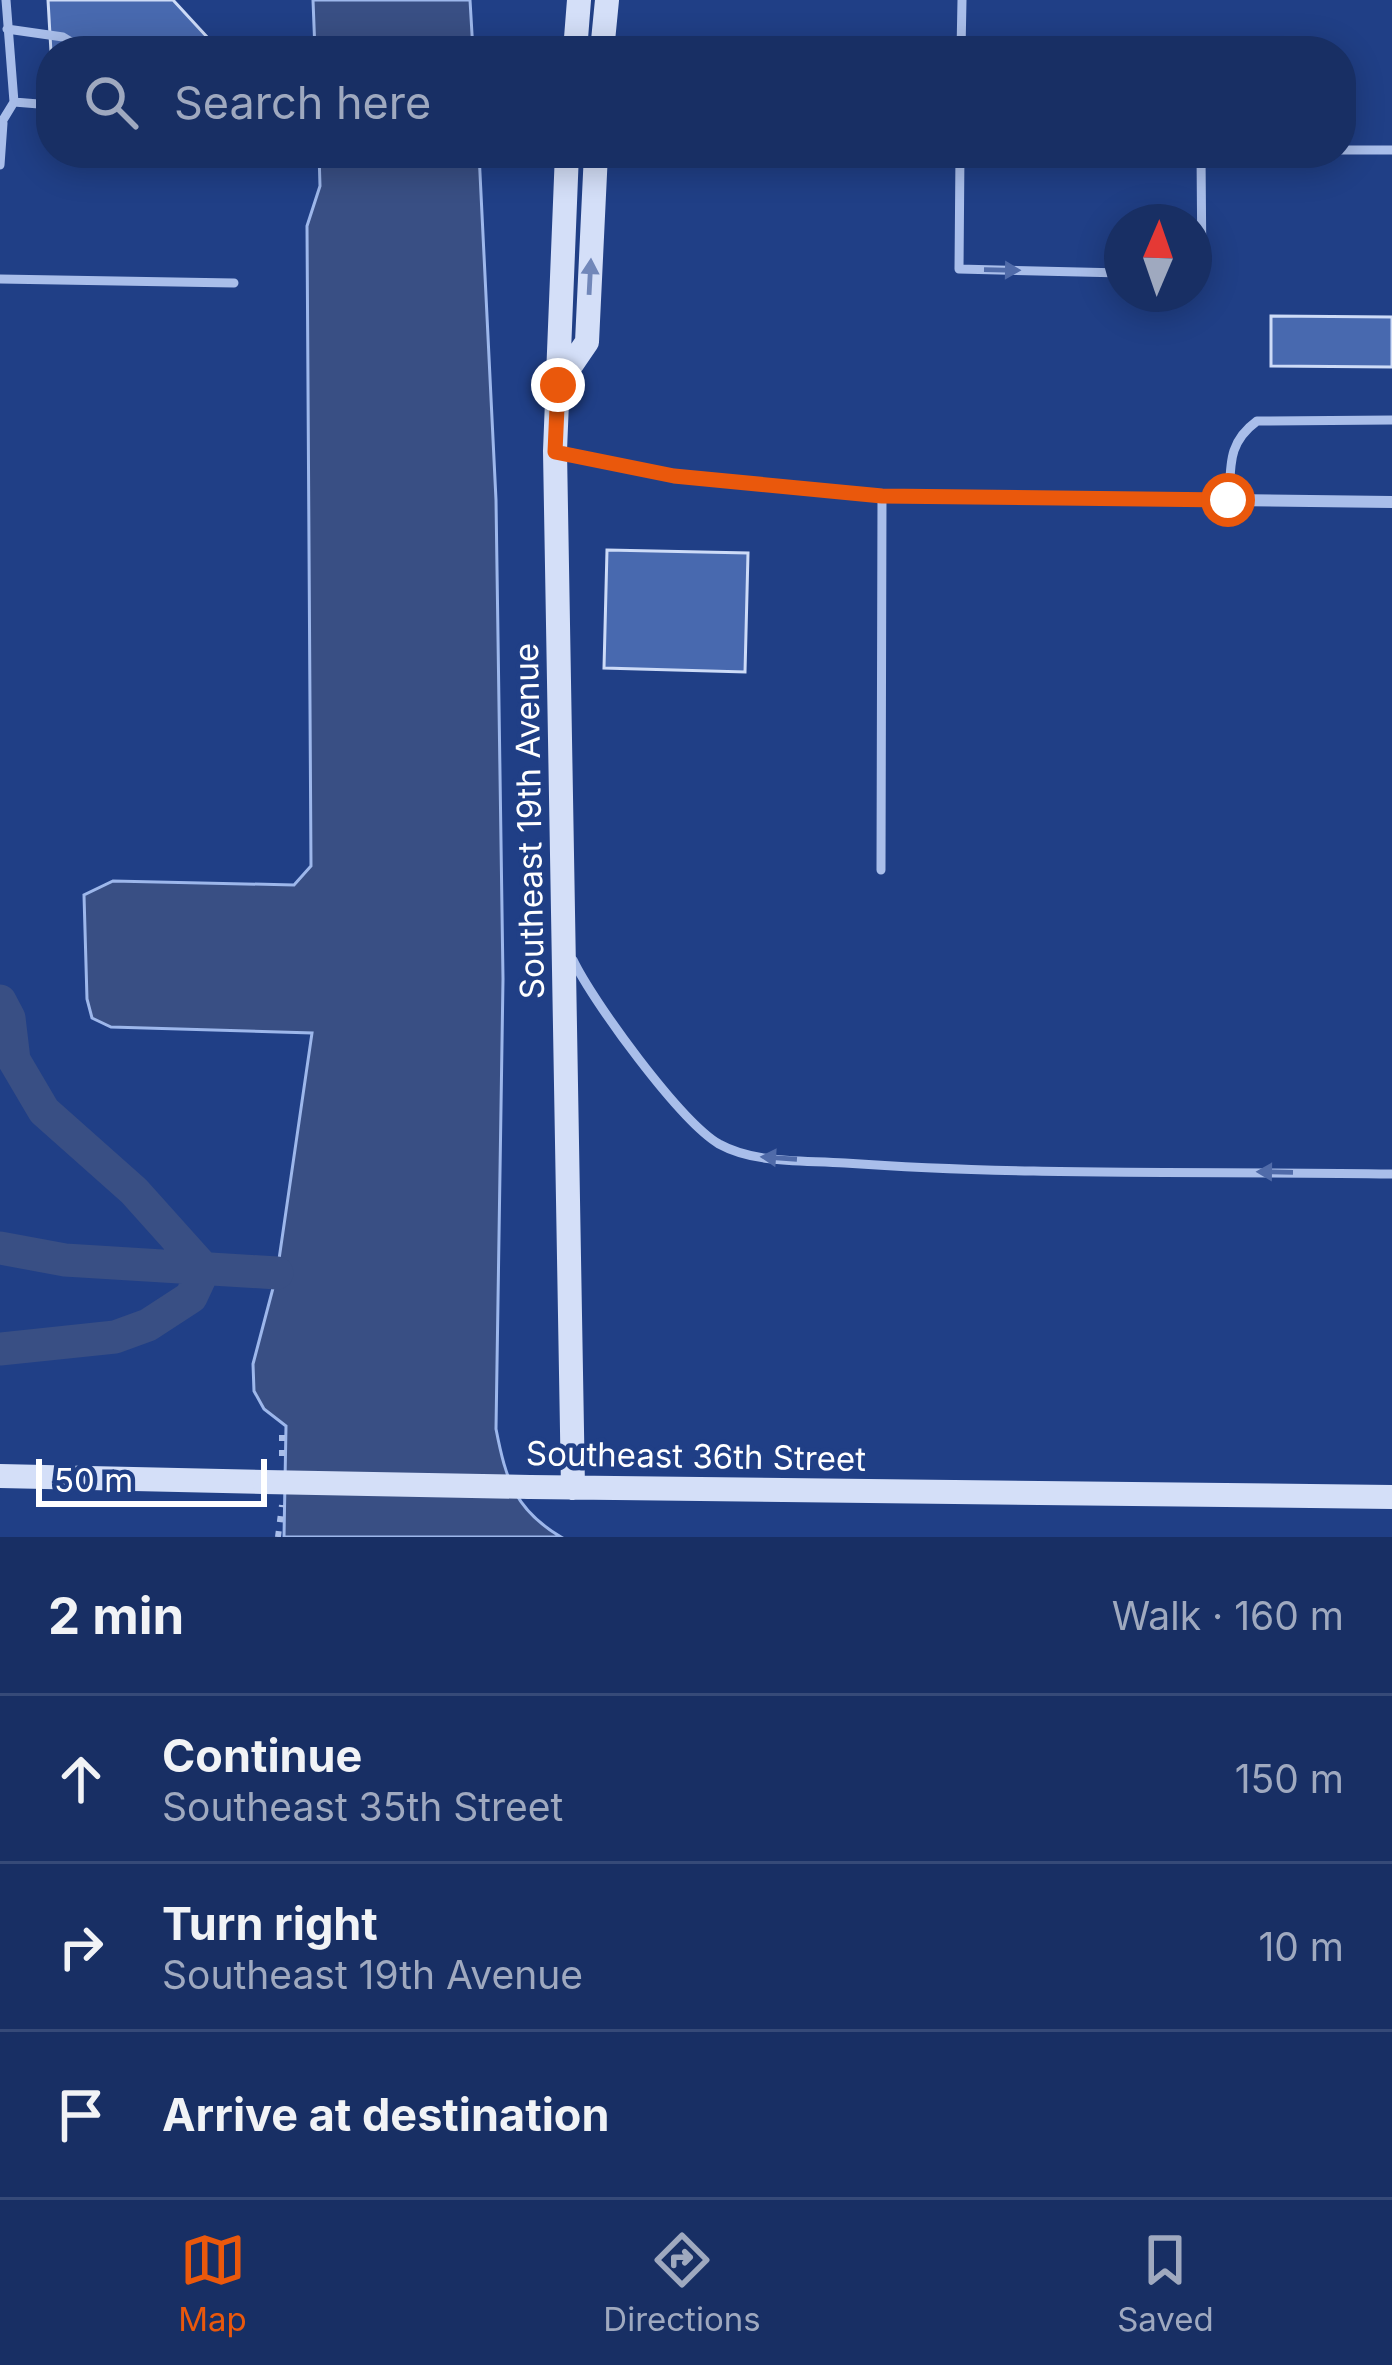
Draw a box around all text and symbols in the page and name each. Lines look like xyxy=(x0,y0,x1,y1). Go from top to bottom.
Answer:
search box xyxy=(36,36,1356,168)
icon: search xyxy=(78,69,144,135)
text: Search here xyxy=(174,75,431,130)
north arrow xyxy=(1104,204,1212,312)
one-way arrow xyxy=(581,257,600,295)
one-way arrow xyxy=(984,260,1022,279)
route end xyxy=(531,358,585,412)
route start xyxy=(1201,473,1255,527)
street label: Southeast 19th Avenue xyxy=(506,643,552,999)
one-way arrow xyxy=(760,1149,797,1168)
one-way arrow xyxy=(1255,1163,1293,1182)
street label: Southeast 36th Street xyxy=(526,1433,866,1479)
scale bar xyxy=(36,1453,267,1506)
text: 50 m xyxy=(54,1460,133,1500)
text: 2 min xyxy=(48,1585,184,1646)
text: Walk · 160 m xyxy=(1112,1592,1344,1639)
text: Continue xyxy=(162,1728,362,1783)
icon: ahead xyxy=(48,1746,114,1812)
text: 150 m xyxy=(1235,1755,1344,1802)
text: Southeast 35th Street xyxy=(162,1783,563,1830)
text: Turn right xyxy=(162,1896,378,1951)
icon: right xyxy=(48,1914,114,1980)
text: 10 m xyxy=(1258,1923,1344,1970)
text: Southeast 19th Avenue xyxy=(162,1951,583,1998)
icon: arrive xyxy=(48,2082,114,2148)
text: Arrive at destination xyxy=(162,2087,609,2142)
tab: Map xyxy=(178,2227,247,2339)
tab: Directions xyxy=(603,2227,761,2339)
tab: Saved xyxy=(1117,2227,1214,2339)

